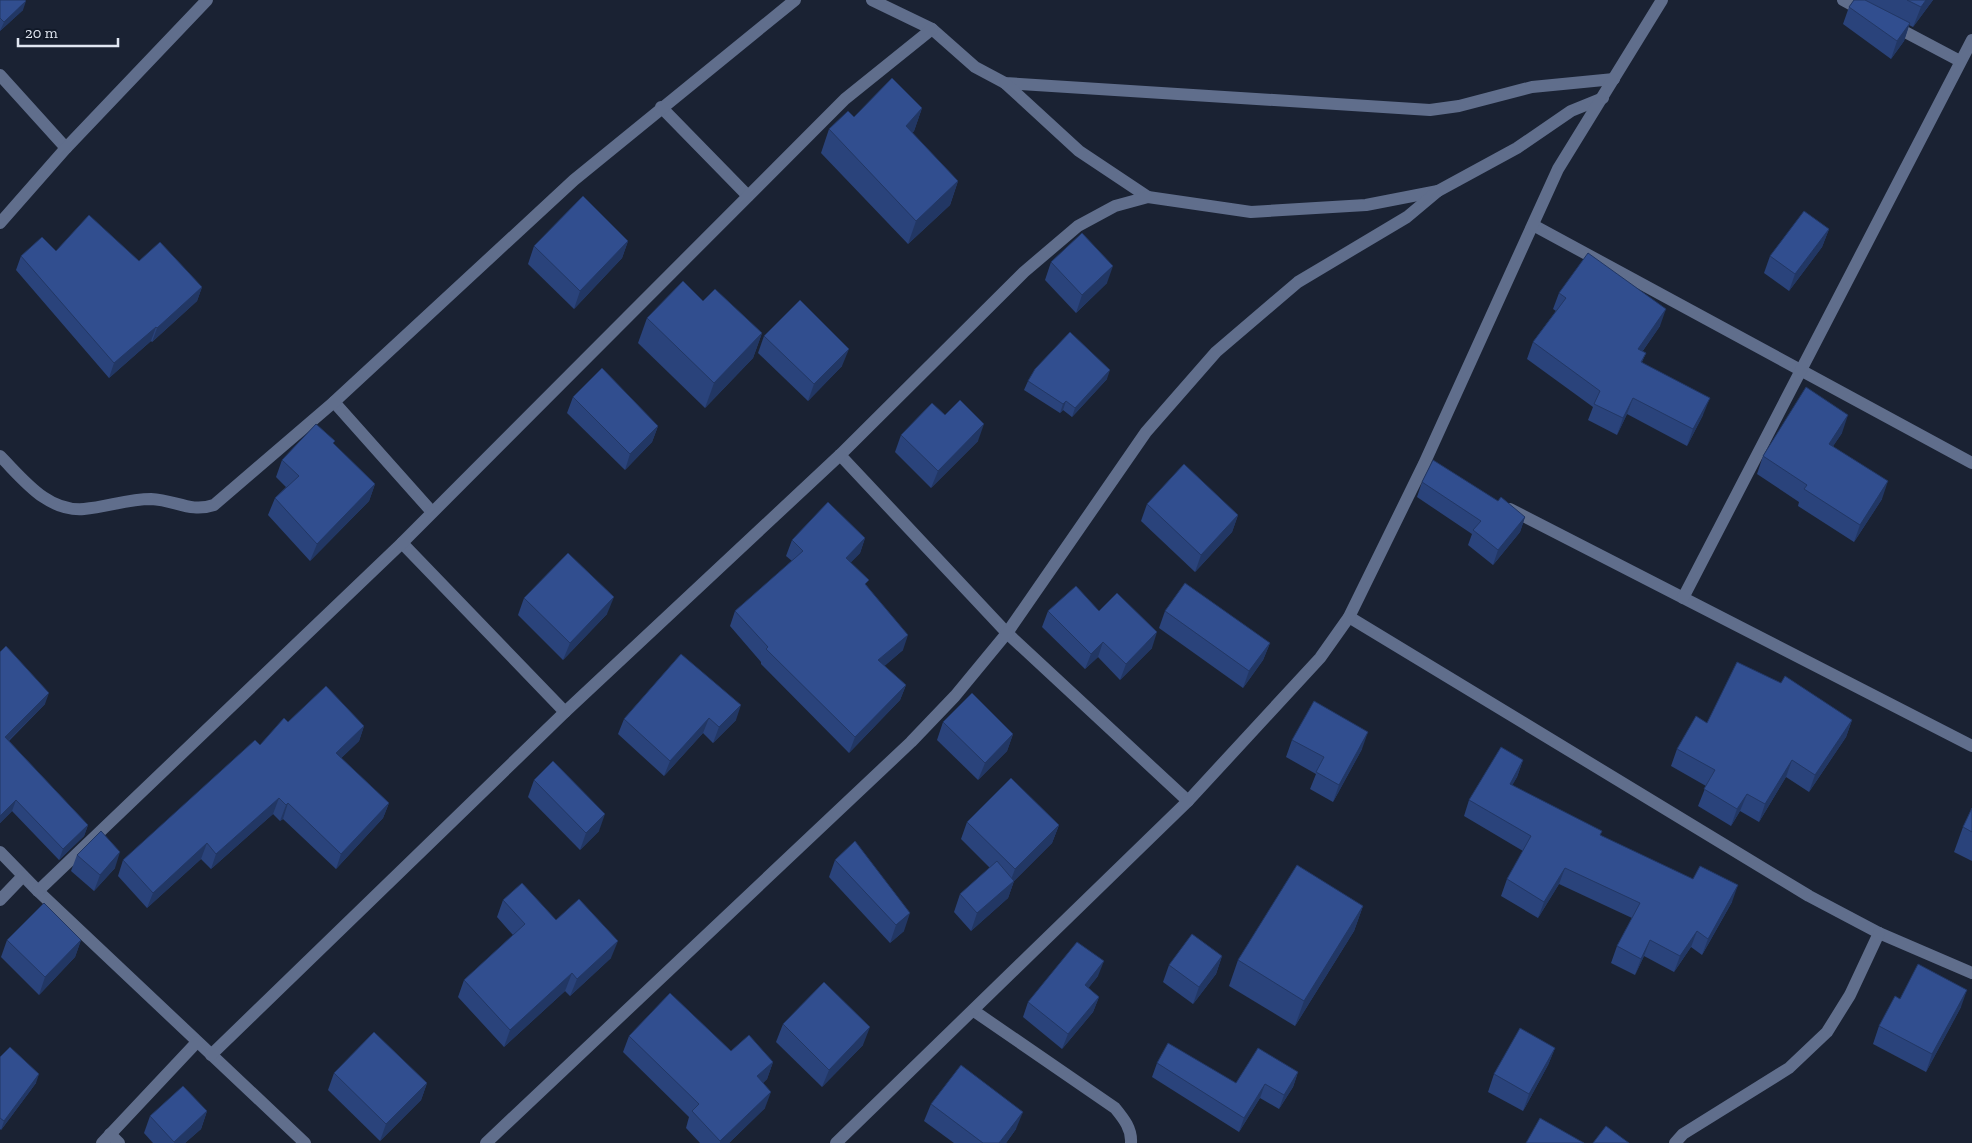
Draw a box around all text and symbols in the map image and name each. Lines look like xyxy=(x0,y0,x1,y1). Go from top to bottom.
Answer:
scale bar xyxy=(18,15,118,47)
text: 20 m xyxy=(25,24,58,42)

